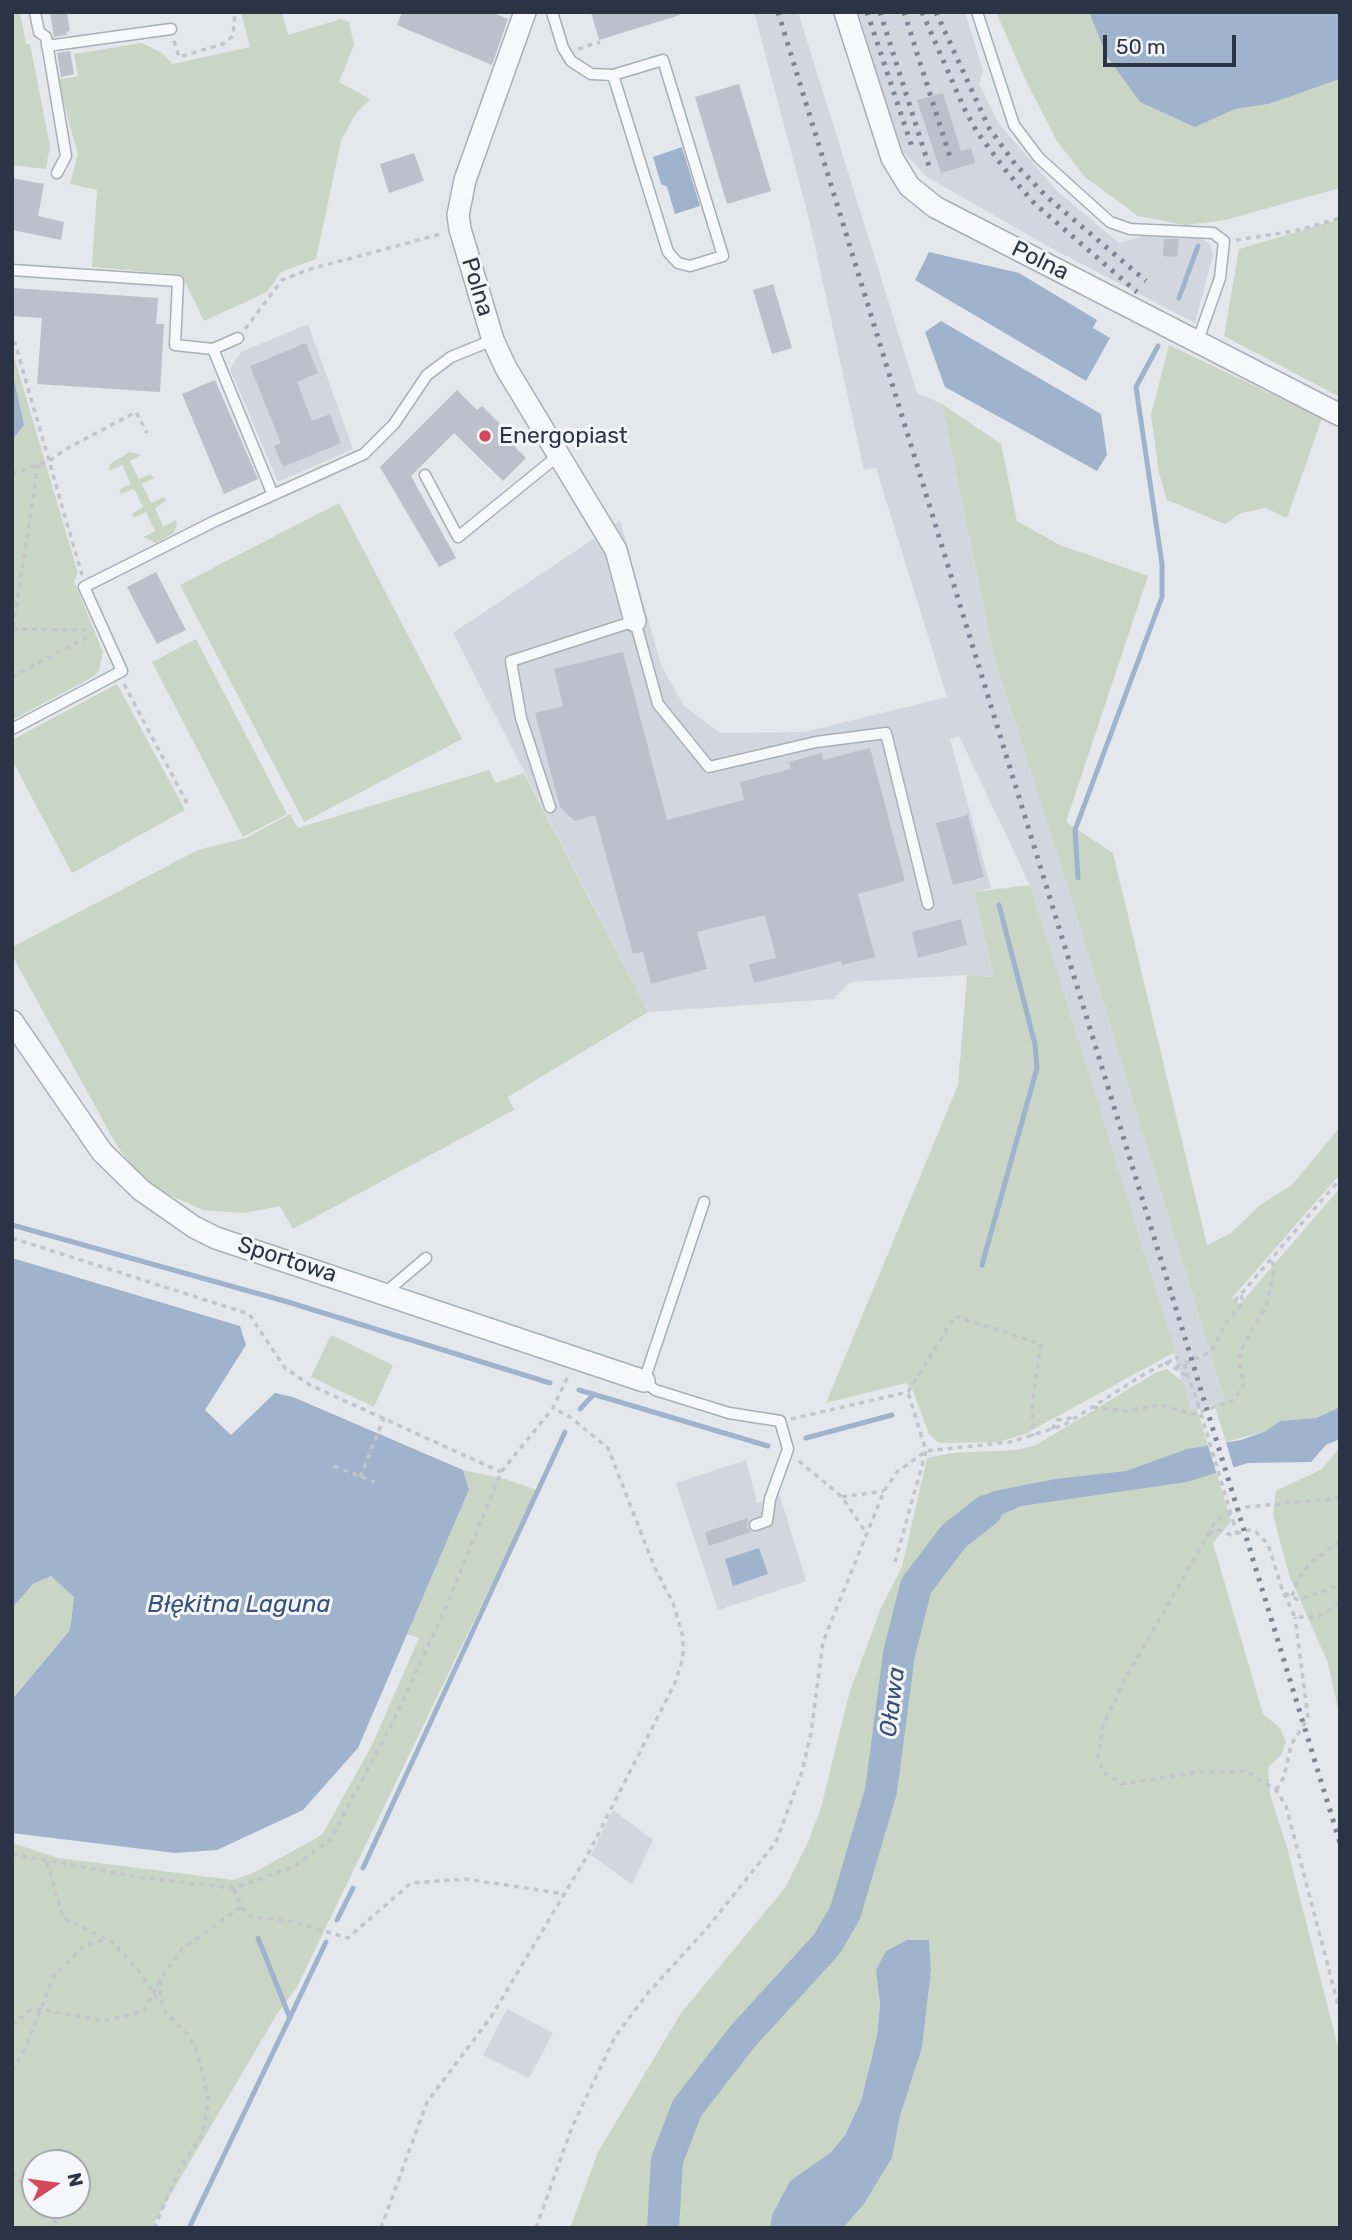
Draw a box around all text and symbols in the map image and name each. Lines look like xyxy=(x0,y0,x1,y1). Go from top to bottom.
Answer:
scale bar xyxy=(1107,21,1240,65)
text: 50 m xyxy=(1116,34,1166,59)
street label: Polna xyxy=(1007,235,1073,287)
street label: Polna xyxy=(455,254,499,320)
place label: Energopiast xyxy=(499,422,628,450)
marker: Energopiast xyxy=(477,428,493,444)
street label: Sportowa xyxy=(234,1231,340,1289)
water label: Błękitna Laguna xyxy=(148,1591,330,1619)
water label: Oława xyxy=(874,1665,912,1739)
north arrow xyxy=(21,2149,91,2219)
text: N xyxy=(62,2170,88,2189)

